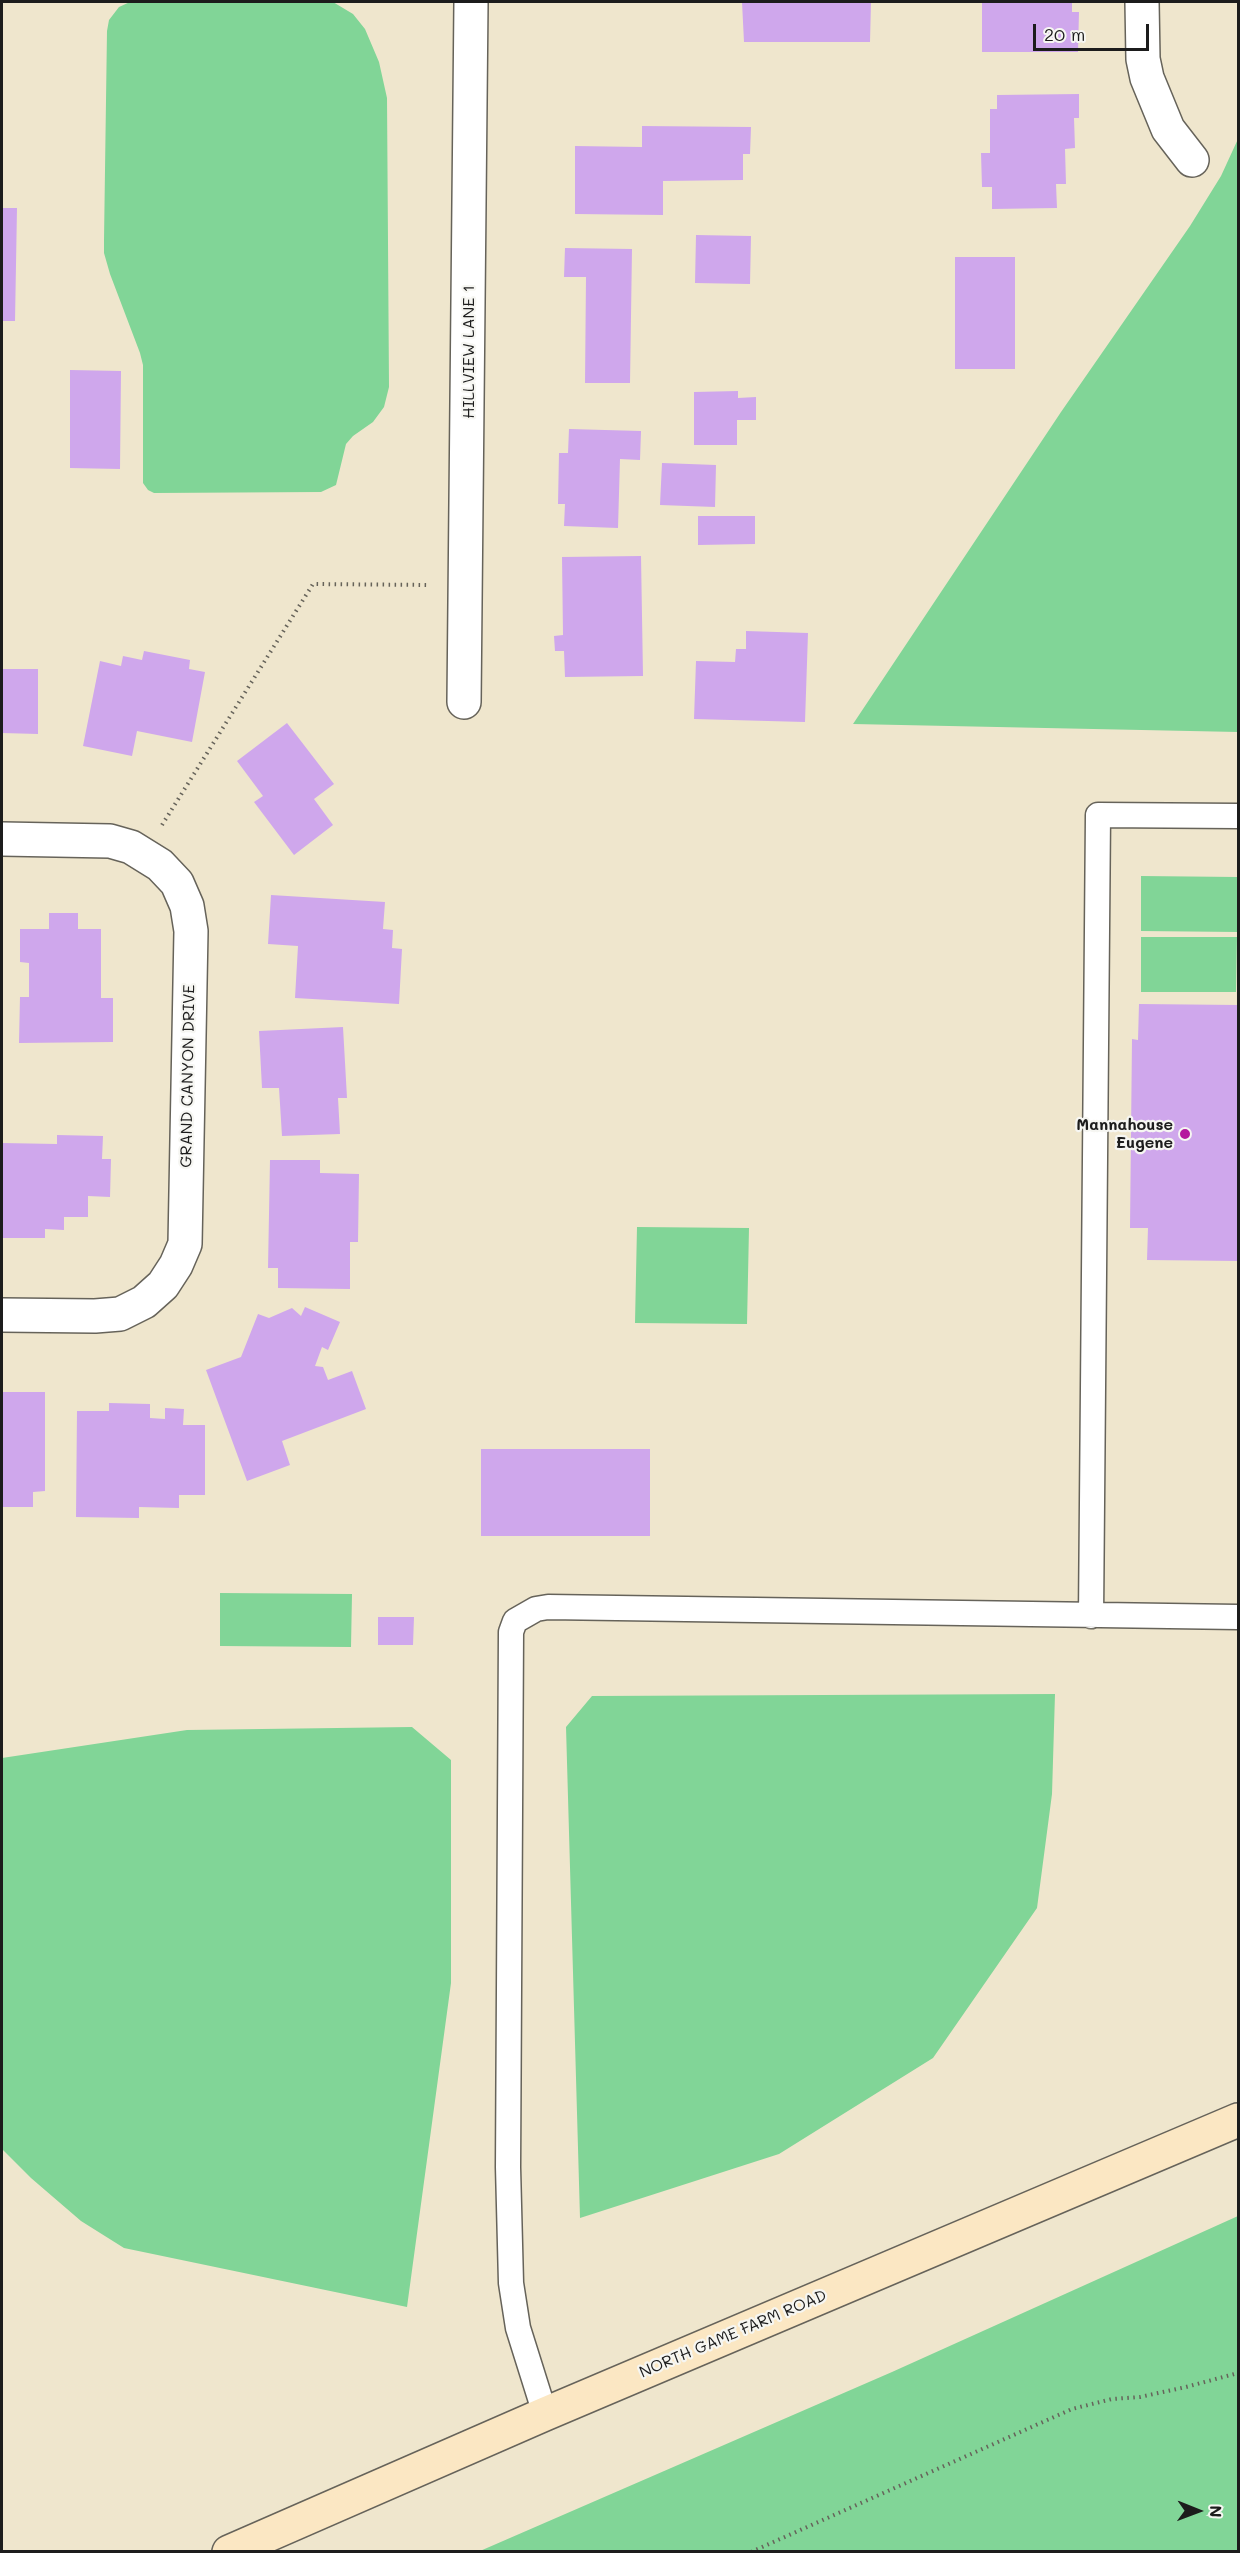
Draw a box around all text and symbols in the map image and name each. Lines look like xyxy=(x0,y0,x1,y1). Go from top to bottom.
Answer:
scale bar xyxy=(1036,12,1152,50)
text: 20 m xyxy=(1044,22,1085,46)
street label: HILLVIEW LANE 1 xyxy=(459,285,479,419)
street label: GRAND CANYON DRIVE xyxy=(177,984,199,1168)
place label: Mannahouse Eugene xyxy=(1076,1115,1173,1153)
marker: Mannahouse Eugene xyxy=(1178,1127,1192,1141)
street label: NORTH GAME FARM ROAD xyxy=(637,2286,829,2382)
north arrow xyxy=(1168,2481,1228,2541)
text: N xyxy=(1206,2505,1227,2518)

